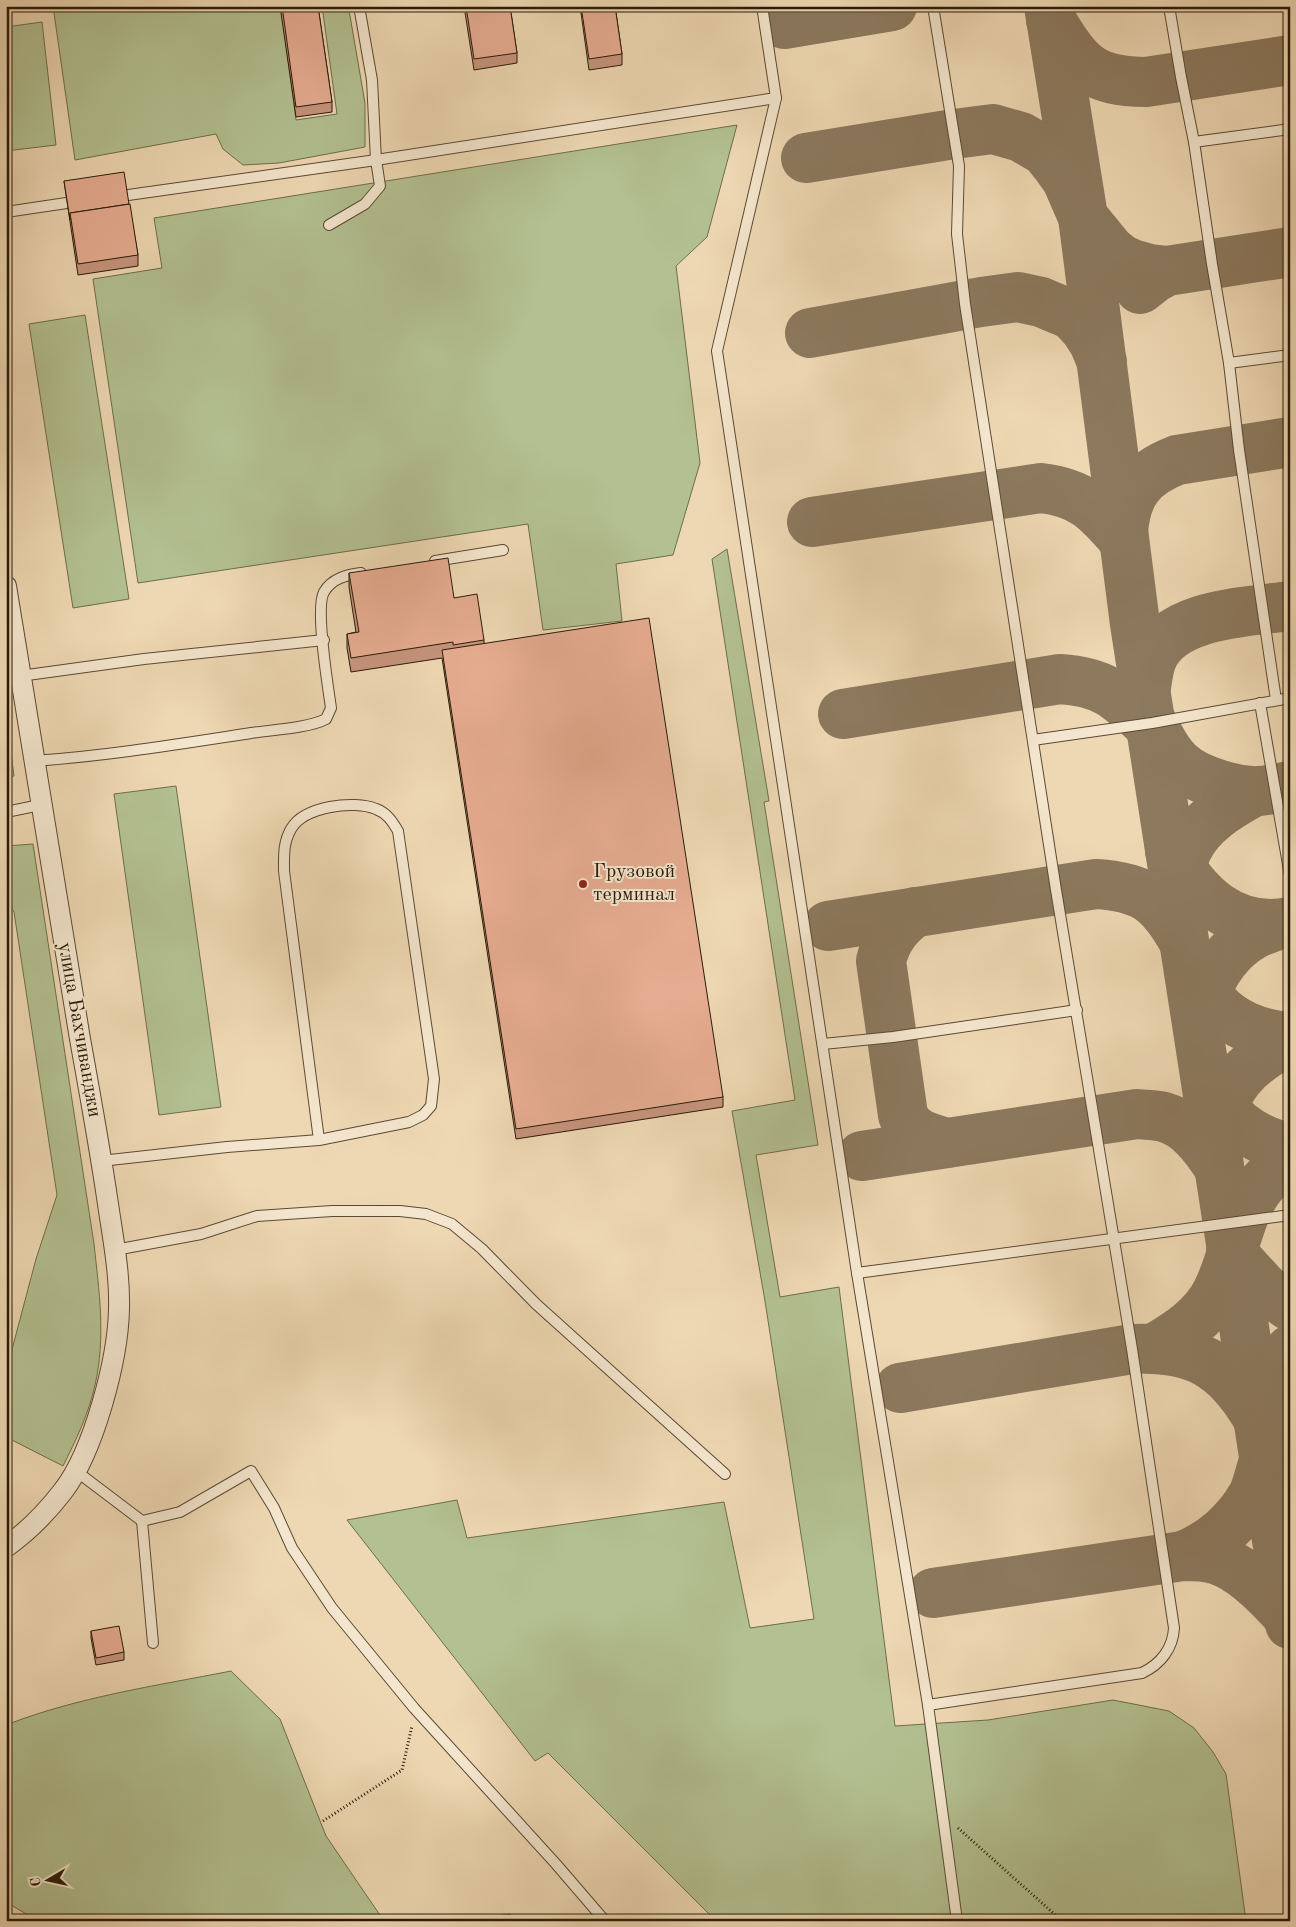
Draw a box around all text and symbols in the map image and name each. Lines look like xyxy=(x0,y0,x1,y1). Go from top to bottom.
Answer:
place label: Грузовой терминал xyxy=(593,862,675,905)
marker: Грузовой терминал xyxy=(577,878,589,890)
street label: улица Бахчиванджи xyxy=(54,941,104,1119)
north arrow xyxy=(22,1854,72,1904)
text: С xyxy=(29,1876,44,1888)

